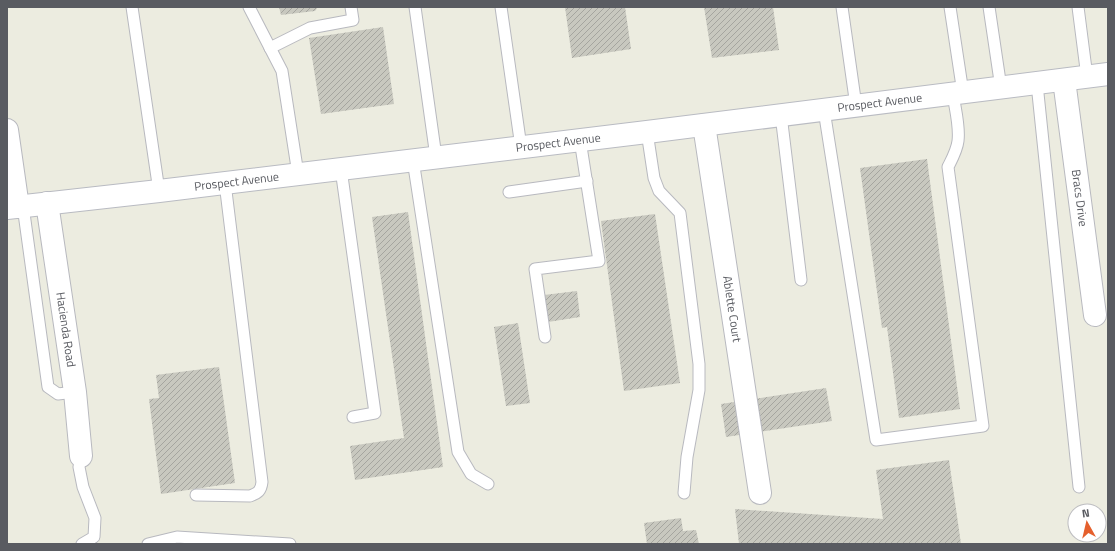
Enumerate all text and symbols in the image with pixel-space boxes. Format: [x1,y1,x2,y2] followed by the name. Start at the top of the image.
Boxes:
[836,87,923,117] street label: Prospect Avenue
[515,128,601,157] street label: Prospect Avenue
[193,167,280,196] street label: Prospect Avenue
[1067,168,1093,228] street label: Bracs Drive
[718,274,747,344] street label: Ablette Court
[51,291,81,368] street label: Hacienda Road
[1067,503,1107,543] north arrow
[1081,505,1090,522] text: N

